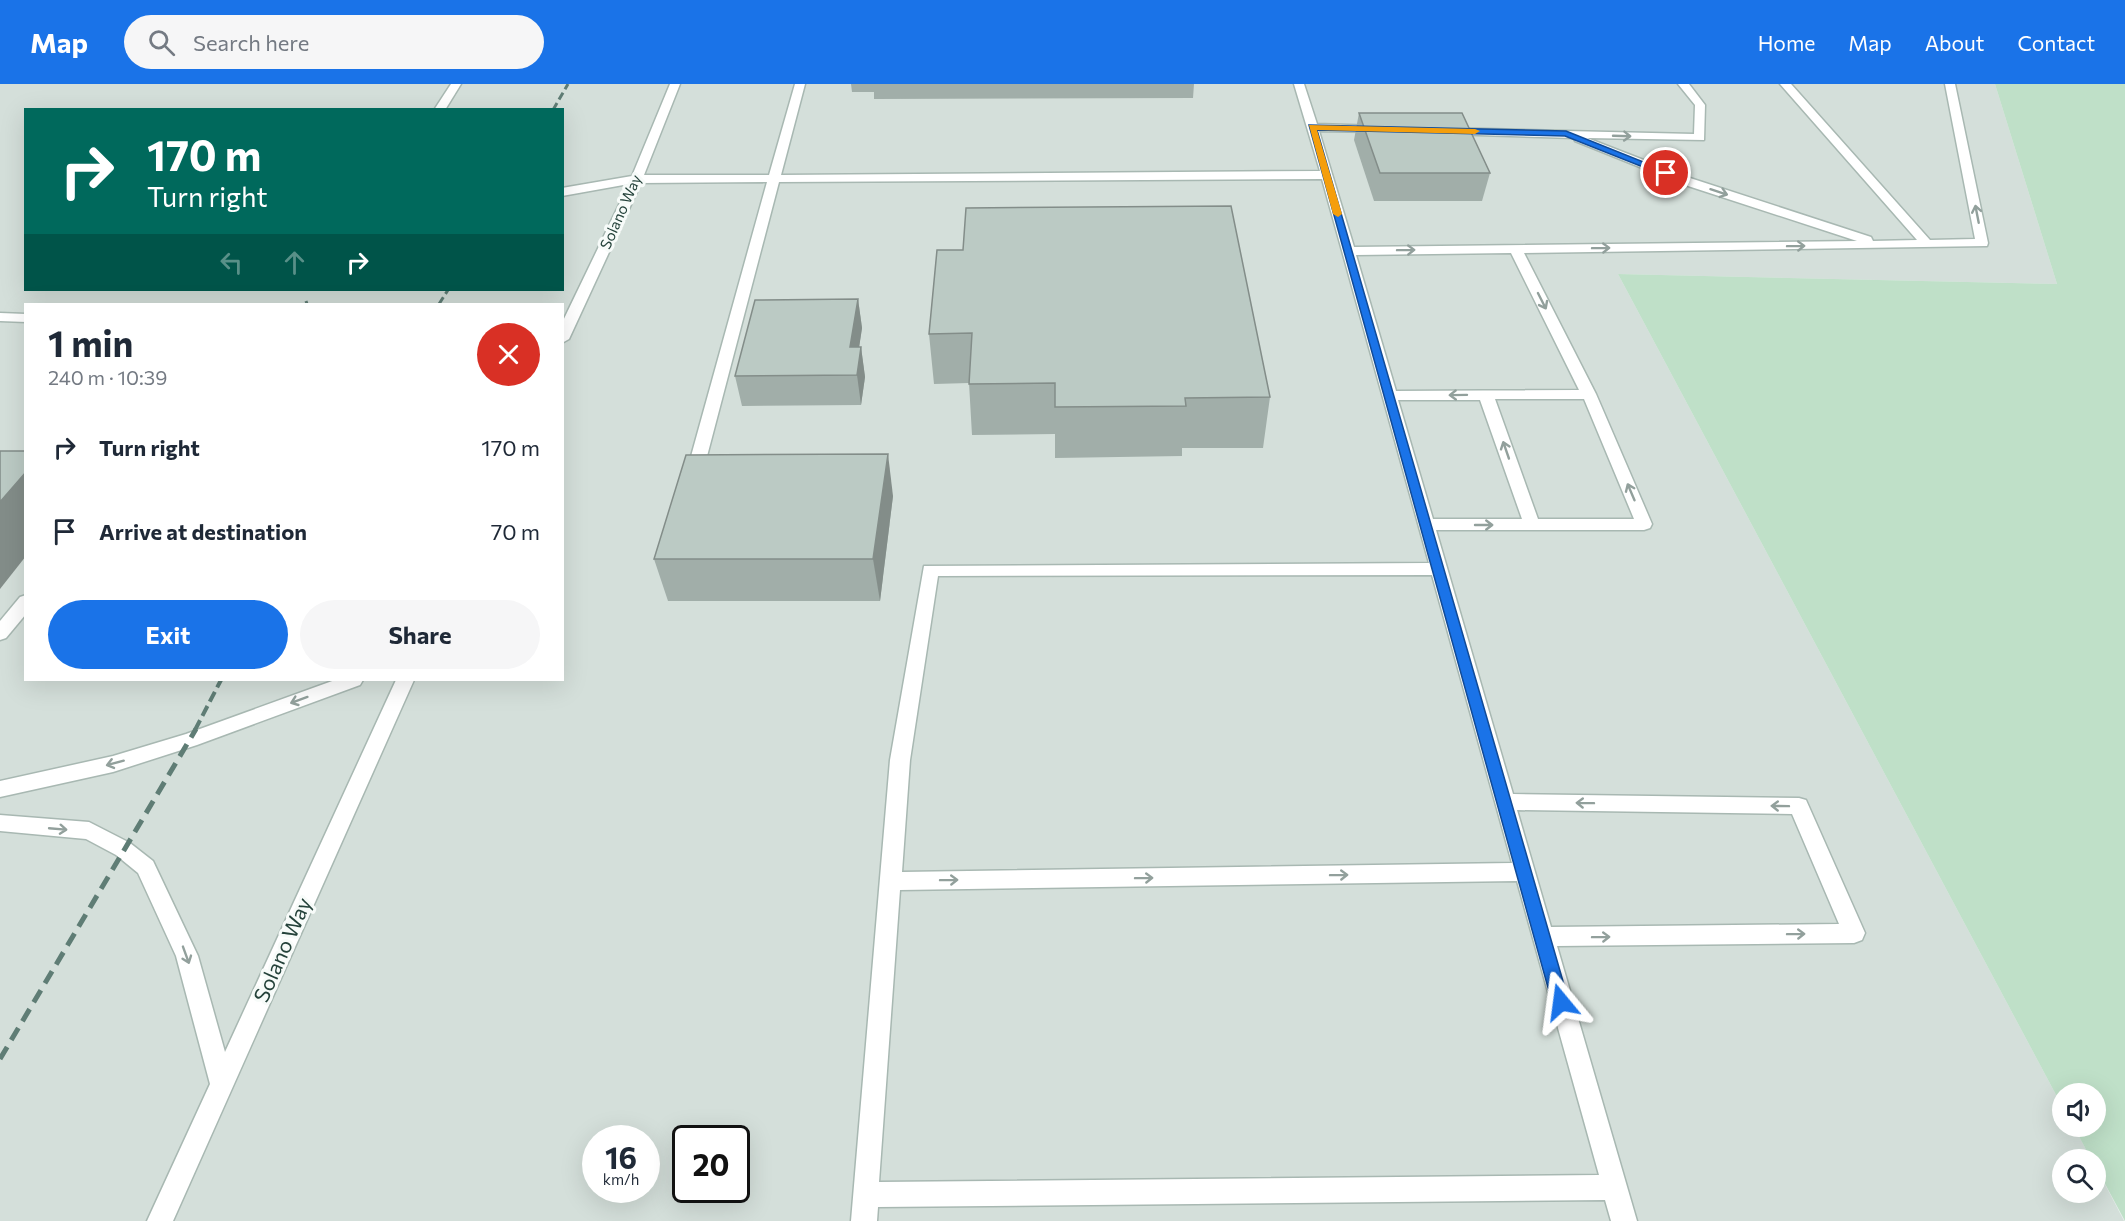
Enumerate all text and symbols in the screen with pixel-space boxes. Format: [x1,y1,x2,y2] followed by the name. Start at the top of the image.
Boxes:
[124,15,544,69] search box
[30,25,88,59] text: Map
[145,26,178,59] icon: search
[193,29,309,56] text: Search here
[1758,30,1815,55] text: Home
[1848,30,1892,55] text: Map
[1925,30,1984,55] text: About
[2017,30,2095,55] text: Contact
[147,128,261,180] text: 170 m
[1612,130,1632,141] one-way arrow
[48,132,126,210] icon: right
[1640,147,1691,198] pin
[1649,156,1682,189] icon: arrive
[596,171,645,252] street label: Solano Way
[147,180,267,213] text: Turn right
[1709,187,1728,198] one-way arrow
[1971,205,1982,224] one-way arrow
[1786,240,1806,251] one-way arrow
[1591,242,1611,254] one-way arrow
[1396,244,1416,256] one-way arrow
[215,246,248,279] icon: left
[278,246,311,279] icon: ahead
[341,246,374,279] icon: right
[1536,291,1548,309] one-way arrow
[48,320,133,364] text: 1 min
[477,323,540,386] button: close
[48,365,167,389] text: 240 m · 10:39
[1449,390,1469,401] one-way arrow
[48,431,81,464] icon: right
[99,434,200,461] text: Turn right
[481,434,540,461] text: 170 m
[1499,441,1510,460] one-way arrow
[1625,484,1636,502] one-way arrow
[48,515,81,548] icon: arrive
[99,518,307,545] text: Arrive at destination
[491,518,540,545] text: 70 m
[1474,519,1494,531] one-way arrow
[48,600,288,669] button: Exit
[300,600,540,669] button: Share
[290,695,309,706] one-way arrow
[106,758,125,770] one-way arrow
[1576,798,1596,809] one-way arrow
[1771,800,1791,812] one-way arrow
[48,823,68,834] one-way arrow
[1329,869,1349,881] one-way arrow
[1134,872,1154,883] one-way arrow
[939,874,959,886] one-way arrow
[247,893,316,1006] street label: Solano Way
[1785,928,1805,940] one-way arrow
[1590,931,1610,942] one-way arrow
[181,945,192,964] one-way arrow
[1529,970,1593,1034] position arrow
[2052,1083,2106,1203] map controls
[2052,1083,2106,1137] button: sound
[672,1125,750,1203] speed limit sign: 20
[605,1138,637,1175] text: 16
[2052,1149,2106,1203] button: search
[603,1170,639,1188] text: km/h

